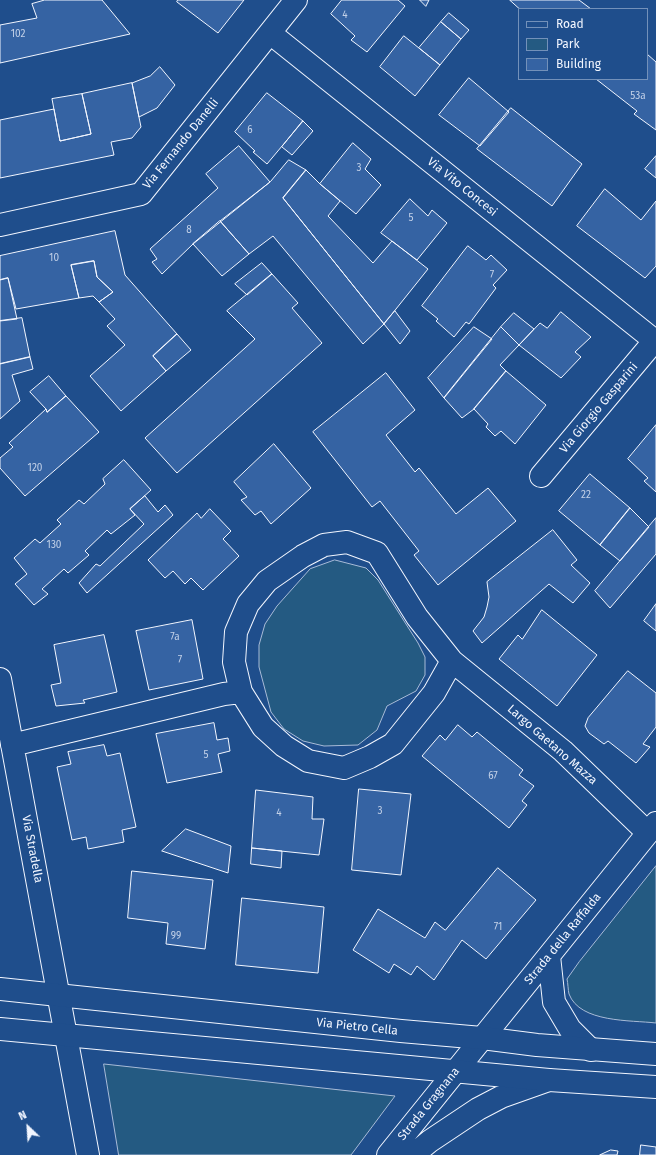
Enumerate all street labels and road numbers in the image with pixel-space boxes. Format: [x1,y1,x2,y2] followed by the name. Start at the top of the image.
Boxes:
[140,96,222,192] street label: Via Fernando Danelli
[424,154,500,220] street label: Via Vito Concesi
[557,360,641,456] street label: Via Giorgio Gasparini
[504,702,600,788] street label: Largo Gaetano Mazza
[18,814,46,884] street label: Via Stradella
[522,890,604,988] street label: Strada della Raffalda
[315,1016,399,1038] street label: Via Pietro Cella
[395,1064,463,1144] street label: Strada Gragnana

